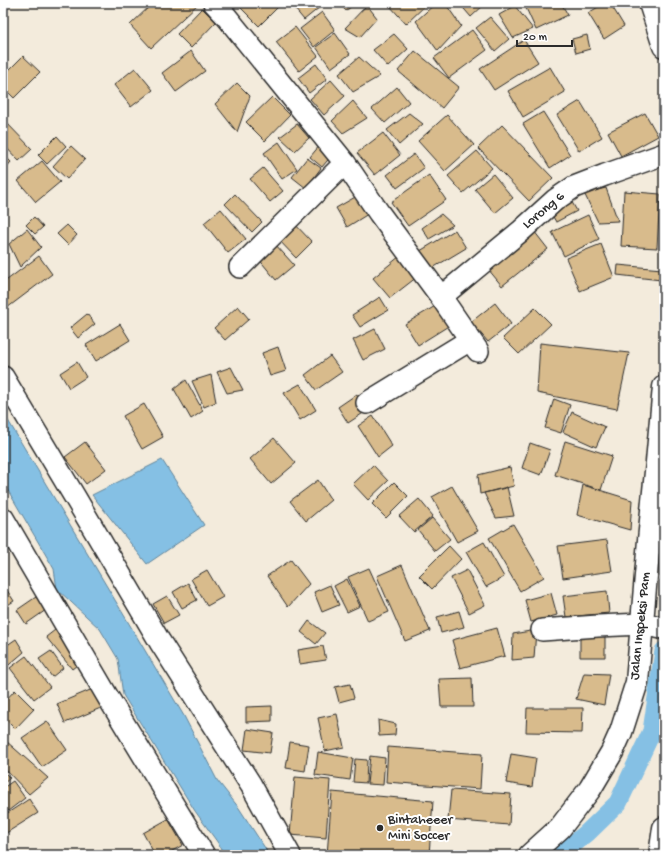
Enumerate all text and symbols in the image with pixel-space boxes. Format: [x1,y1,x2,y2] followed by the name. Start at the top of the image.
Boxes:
[517,22,572,48] scale bar
[523,31,548,45] text: 20 m
[520,188,569,233] street label: Lorong 6
[627,571,655,681] street label: Jalan Inspeksi Pam
[387,812,454,845] place label: Bintaheeer Mini Soccer
[375,823,385,833] marker: Bintaheeer Mini Soccer

